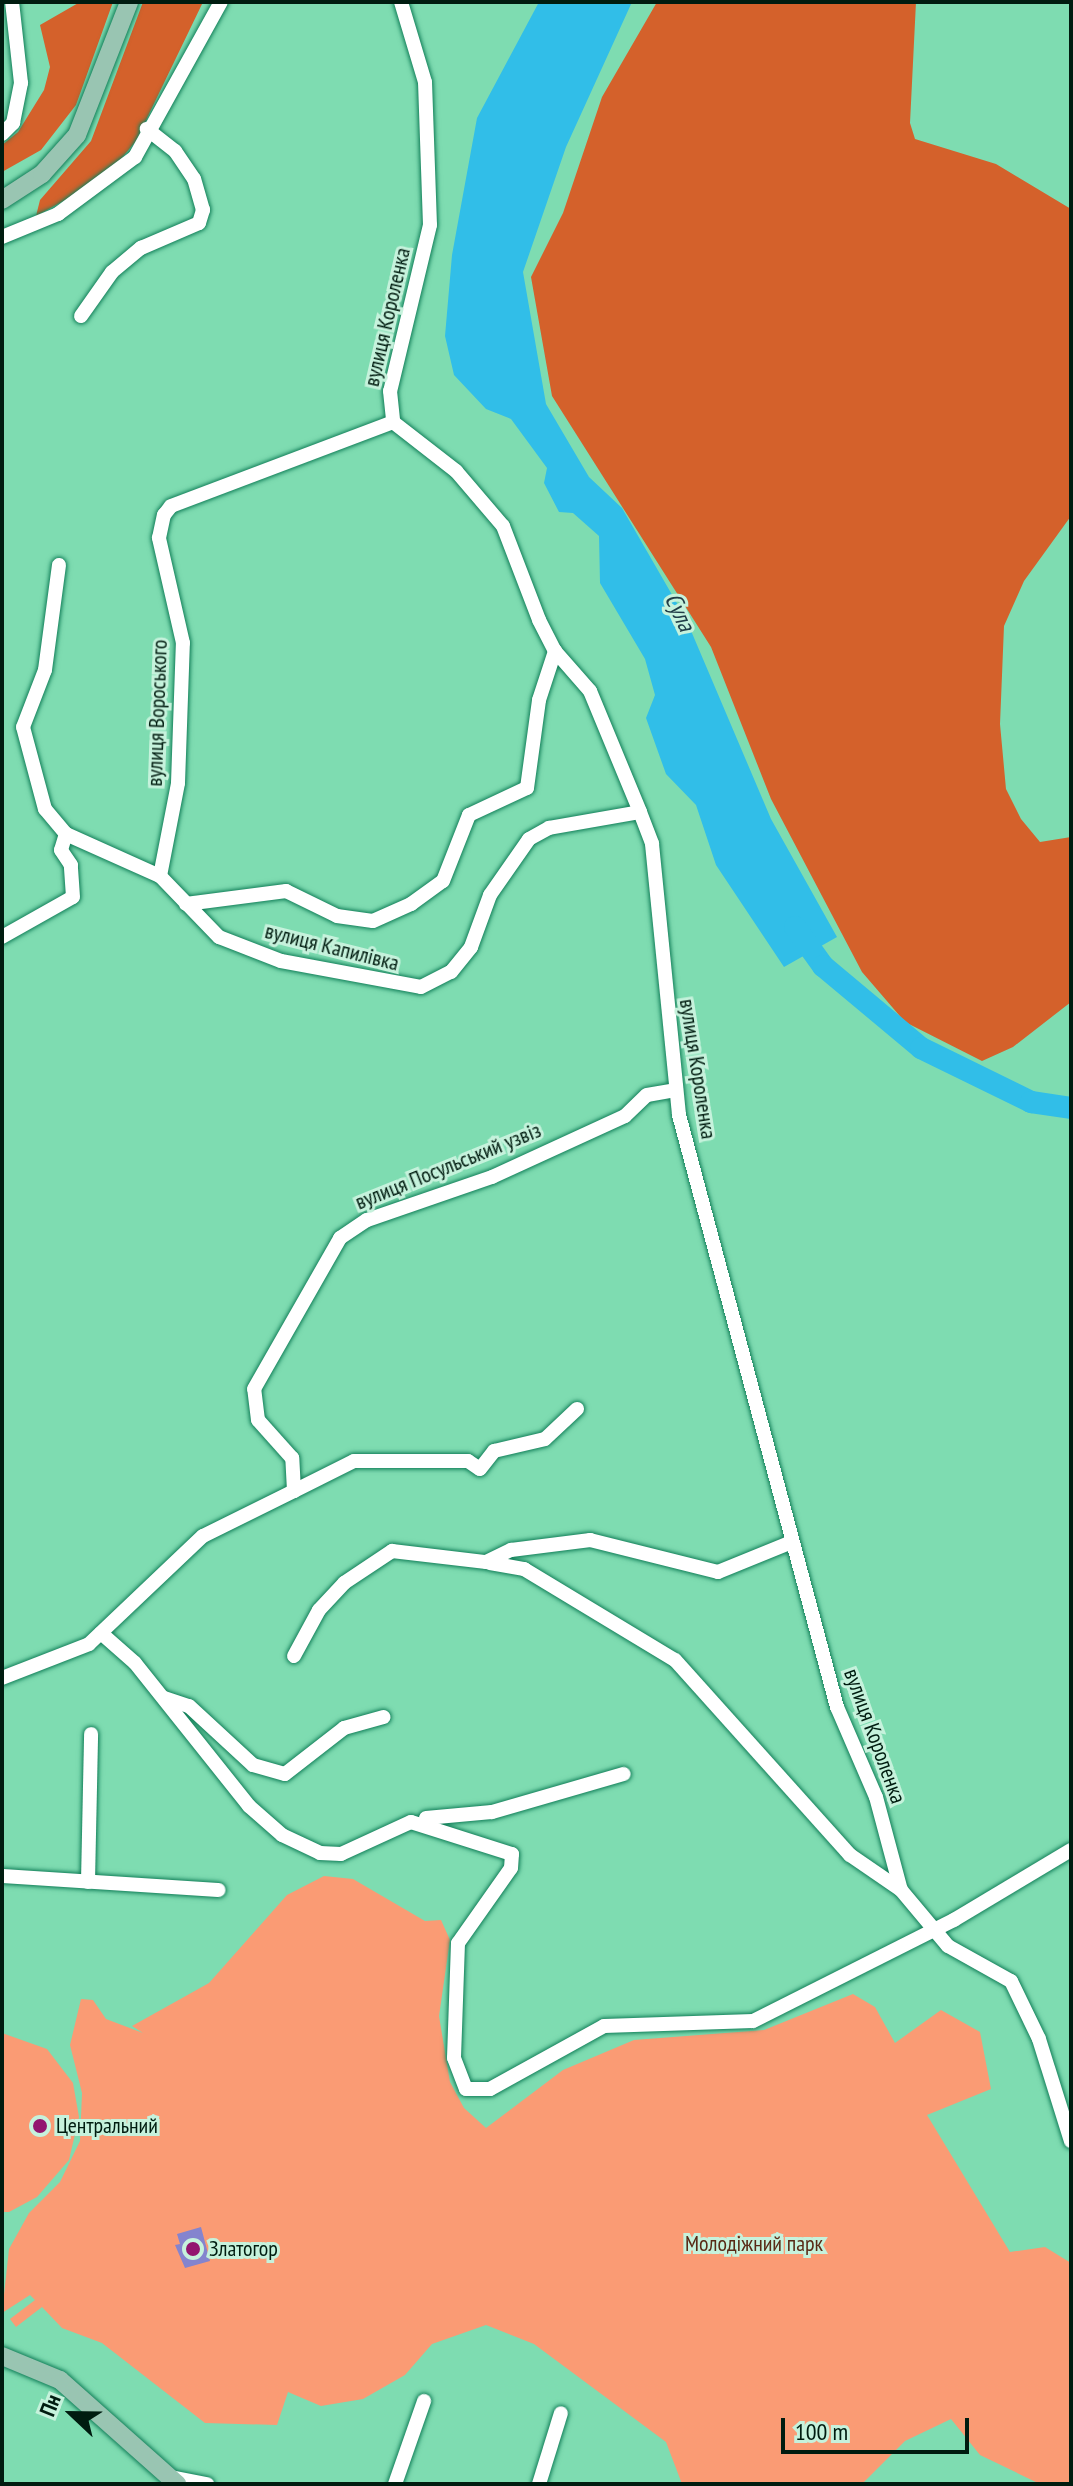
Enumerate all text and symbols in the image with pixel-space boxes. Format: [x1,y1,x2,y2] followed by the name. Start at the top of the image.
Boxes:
[358,245,416,389] street label: вулиця Короленка
[659,588,701,636] water label: Сула
[141,639,173,787] street label: вулиця Вороського
[262,918,402,976] street label: вулиця Капилівка
[674,997,722,1141] street label: вулиця Короленка
[351,1117,545,1215] street label: вулиця Посульський узвіз
[838,1665,912,1807] street label: вулиця Короленка
[56,2113,158,2139] place label: Центральний
[31,2117,49,2135] marker: Центральний
[685,2231,823,2257] park label: Молодіжний парк
[209,2236,278,2262] place label: Златогор
[184,2240,202,2258] marker: Златогор
[32,2374,112,2454] north arrow
[33,2390,67,2420] text: Пн
[785,2402,973,2452] scale bar
[795,2416,848,2447] text: 100 m

